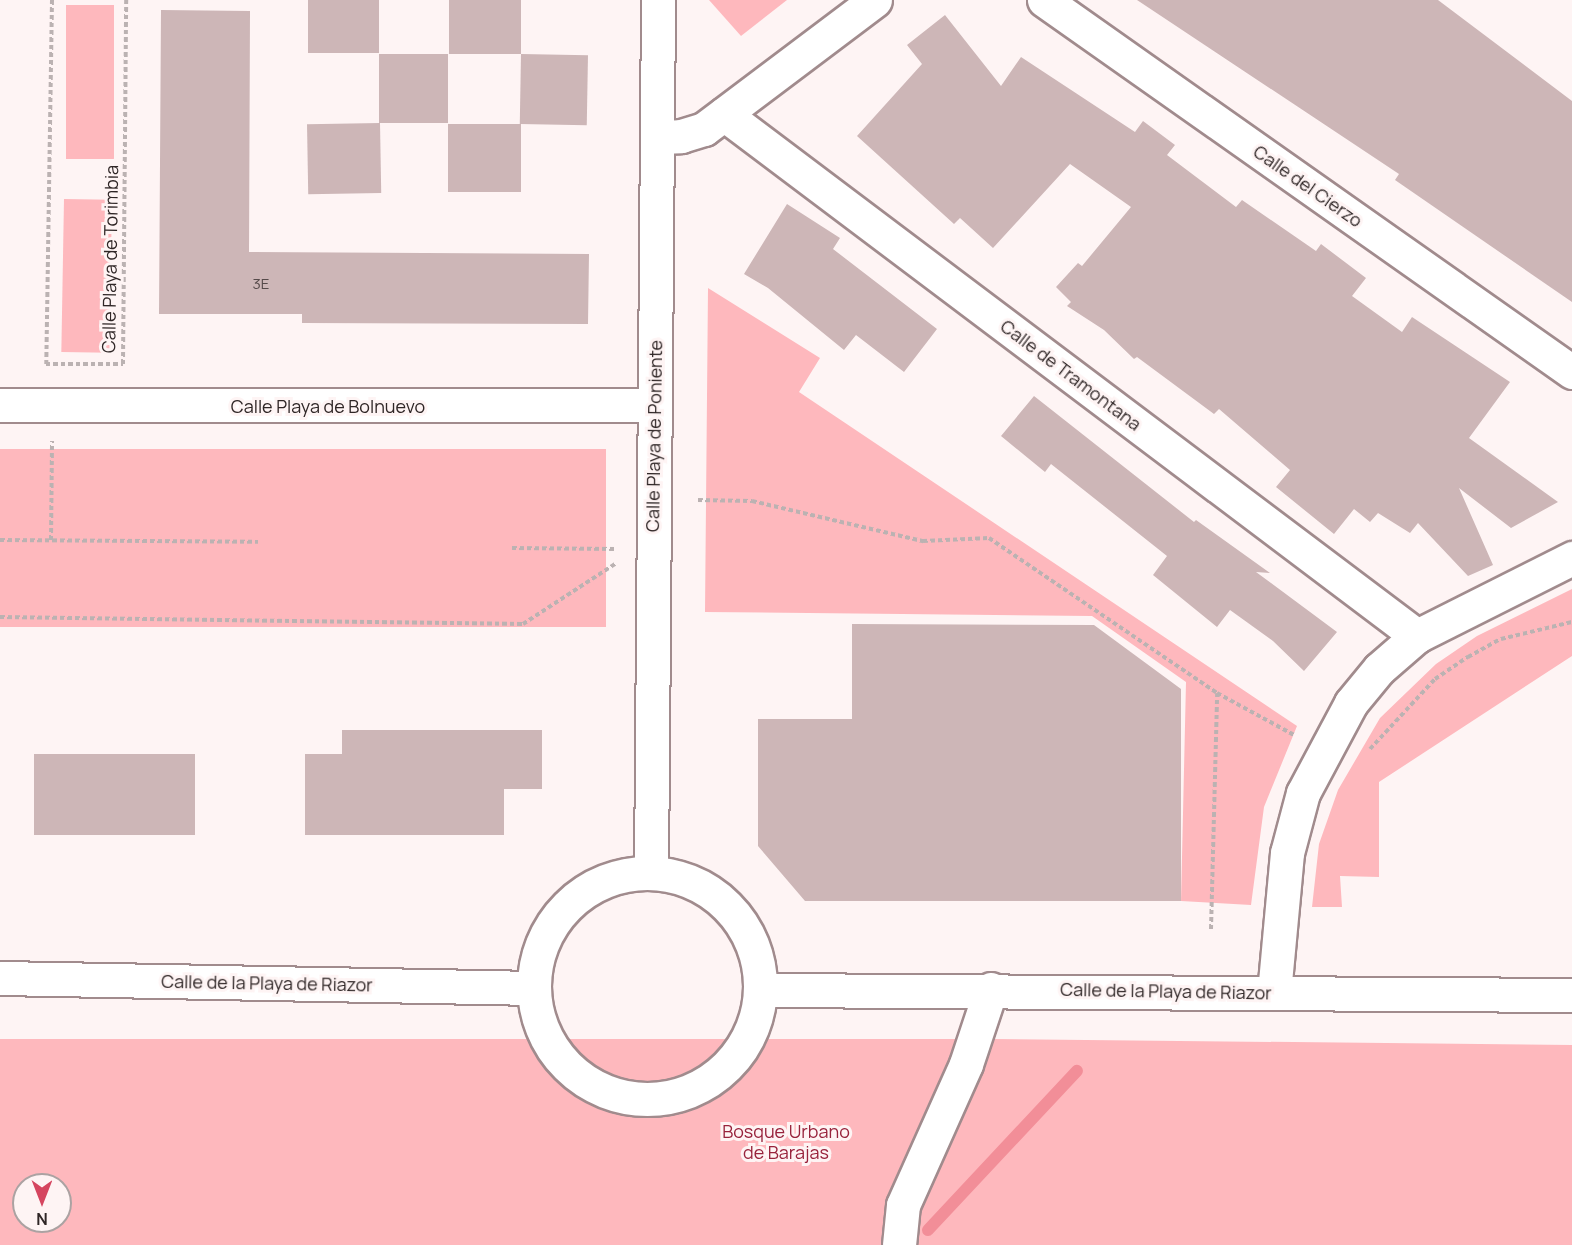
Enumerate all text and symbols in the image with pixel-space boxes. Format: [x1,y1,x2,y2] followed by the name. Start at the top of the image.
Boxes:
[1249,140,1367,232] street label: Calle del Cierzo
[98,165,122,353] street label: Calle Playa de Torimbia
[253,275,269,293] house number: 3E
[996,315,1146,435] street label: Calle de Tramontana
[642,340,666,532] street label: Calle Playa de Poniente
[231,395,425,417] street label: Calle Playa de Bolnuevo
[161,970,373,996] street label: Calle de la Playa de Riazor
[1060,978,1272,1004] street label: Calle de la Playa de Riazor
[722,1121,850,1164] park label: Bosque Urbano de Barajas
[12,1173,72,1233] north arrow
[36,1208,48,1230] text: N

